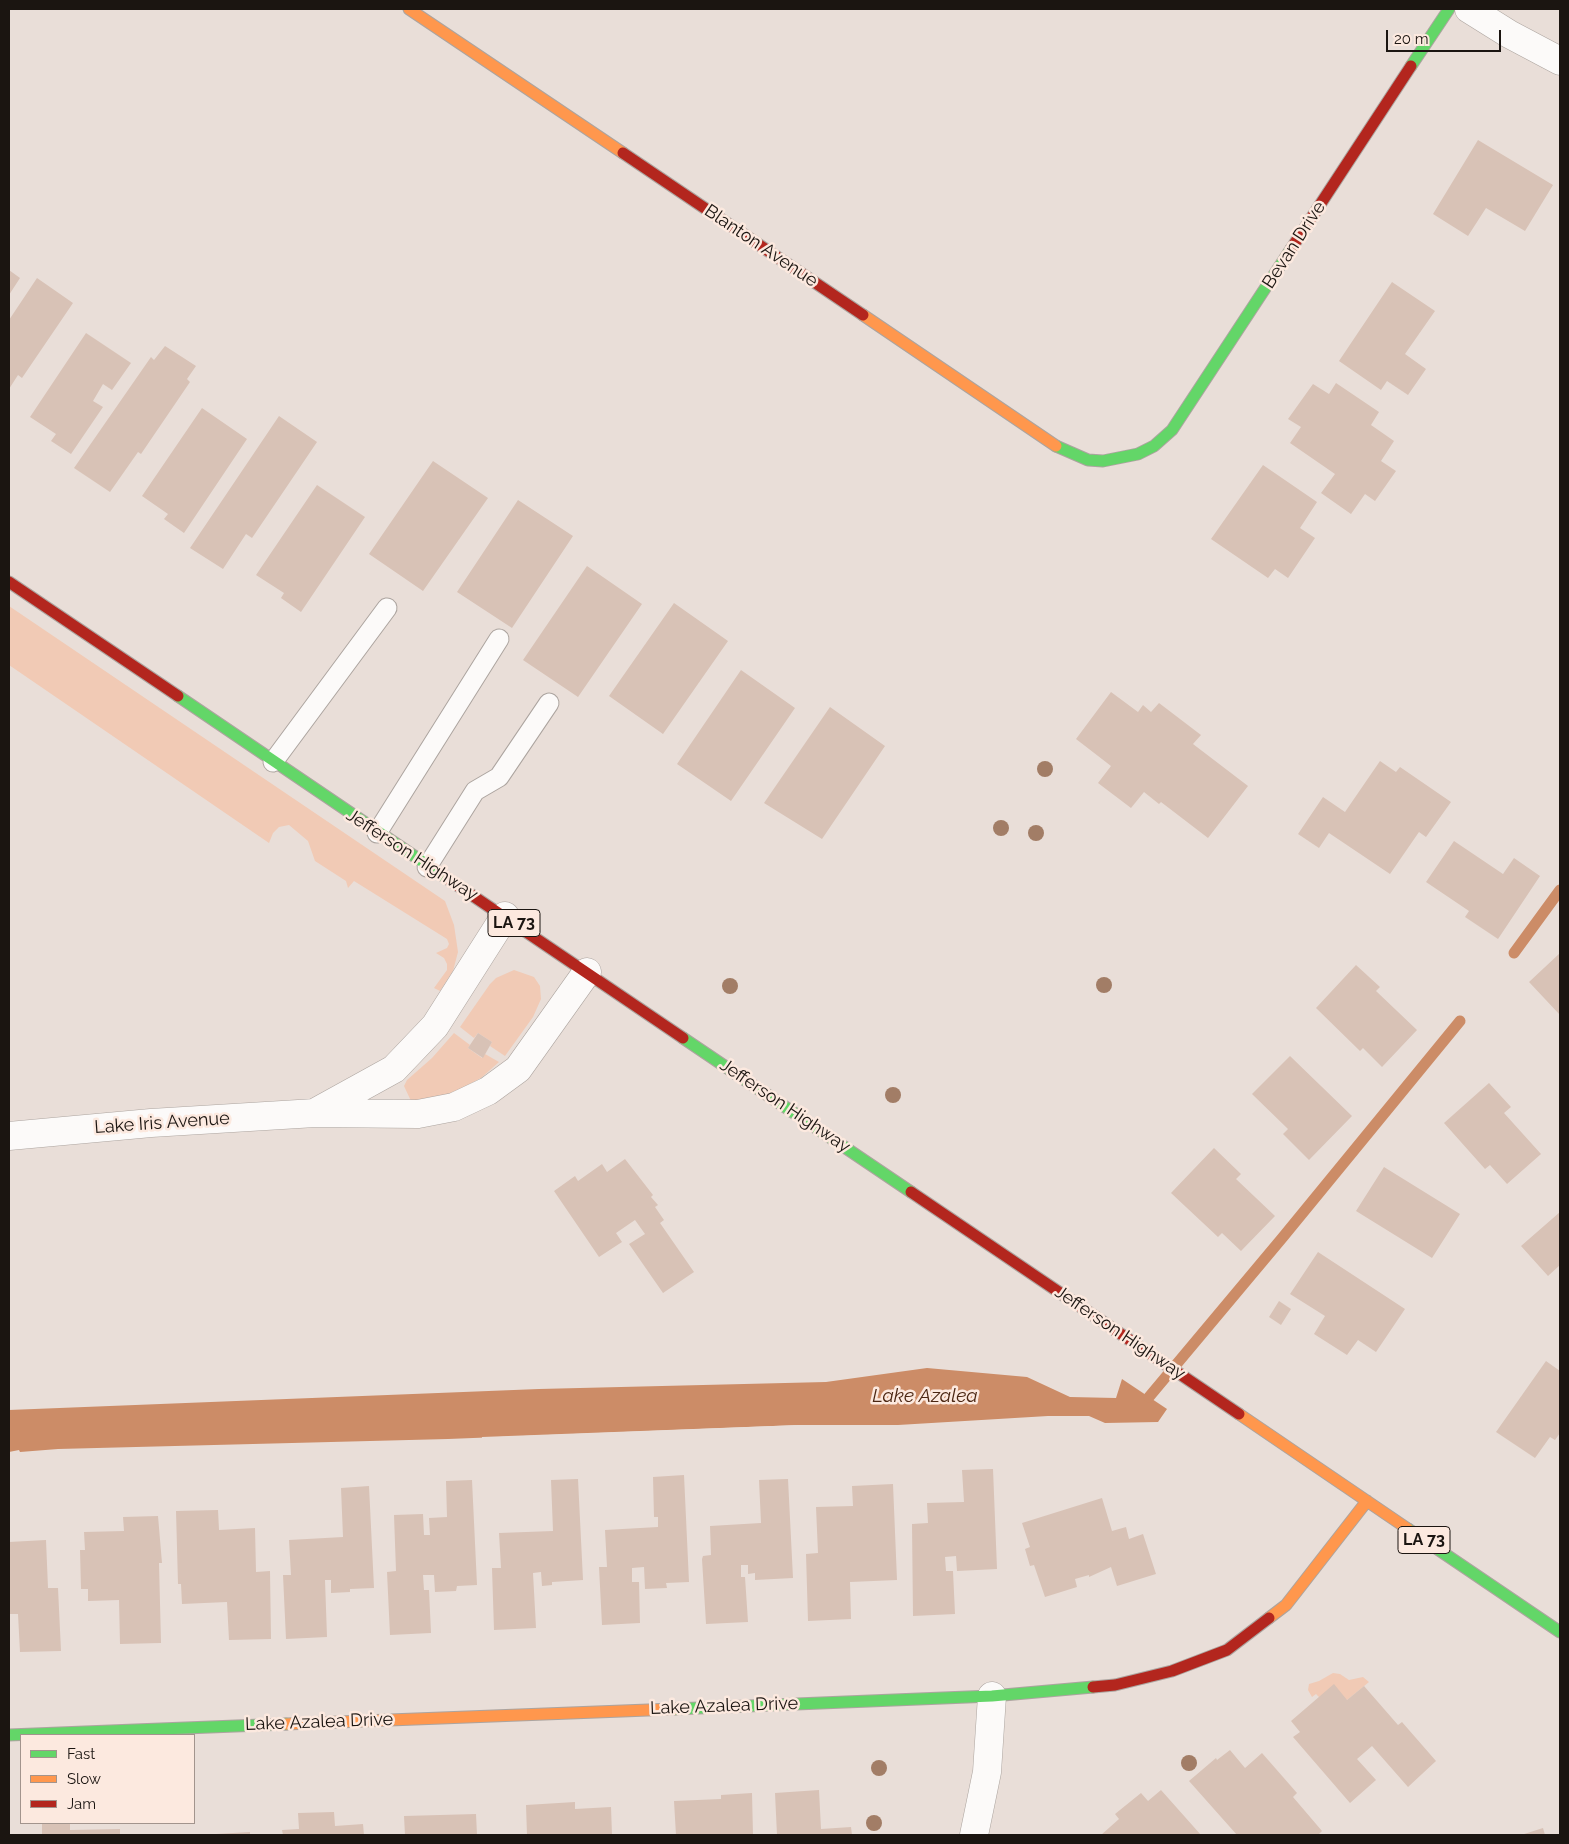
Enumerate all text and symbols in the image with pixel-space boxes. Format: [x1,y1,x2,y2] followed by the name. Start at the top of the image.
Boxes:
[1389,20,1504,52] scale bar
[1394,30,1429,48] text: 20 m
[1258,197,1330,293] street label: Bevan Drive
[700,200,822,292] street label: Blanton Avenue
[342,804,482,906] street label: Jefferson Highway
[488,910,540,936] road number: LA 73
[716,1054,854,1158] street label: Jefferson Highway
[94,1107,230,1139] street label: Lake Iris Avenue
[1051,1281,1189,1385] street label: Jefferson Highway
[872,1385,978,1407] water label: Lake Azalea
[1398,1526,1450,1554] road number: LA 73
[650,1693,798,1719] street label: Lake Azalea Drive
[245,1709,393,1735] street label: Lake Azalea Drive
[20,1734,195,1824] legend
[67,1745,95,1763] text: Fast
[67,1770,101,1788] text: Slow
[67,1795,96,1813] text: Jam

